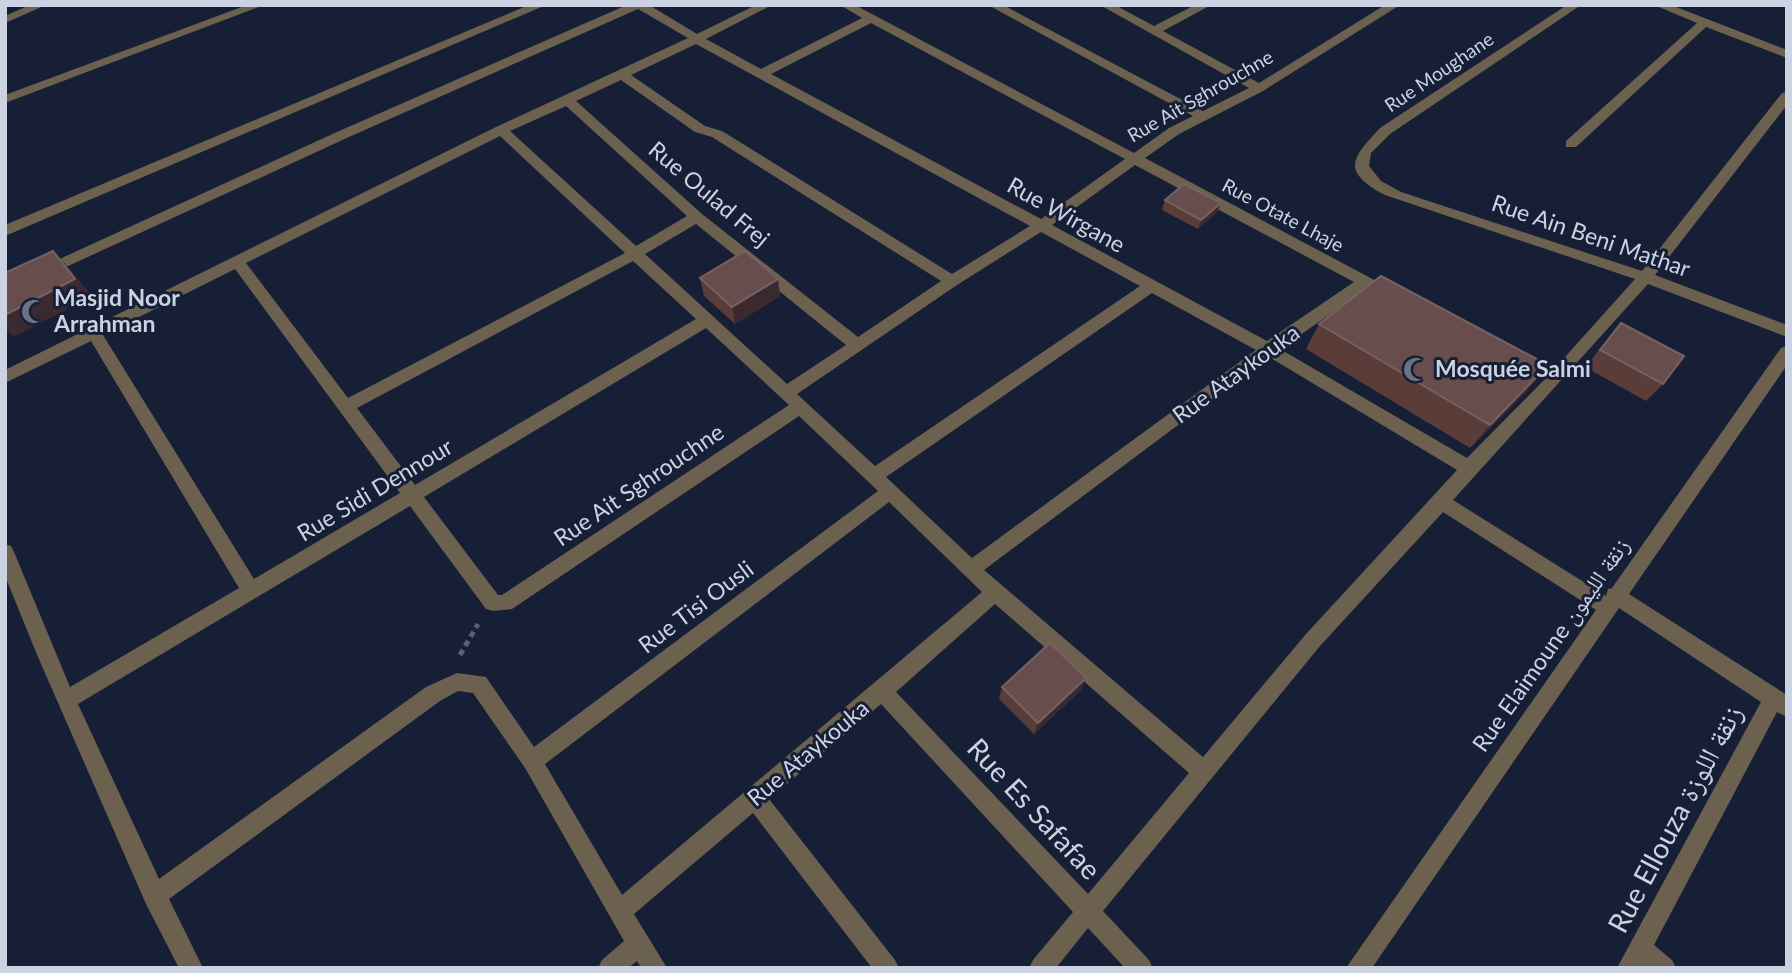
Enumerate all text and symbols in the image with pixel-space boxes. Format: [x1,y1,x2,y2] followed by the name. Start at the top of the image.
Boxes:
[1380,27,1497,116] street label: Rue Moughane
[1123,45,1277,147] street label: Rue Ait Sghrouchne
[644,135,776,252] street label: Rue Oulad Frej
[1003,170,1130,258] street label: Rue Wirgane
[1219,173,1348,256] street label: Rue Otate Lhaje
[1488,188,1695,282] street label: Rue Ain Beni Mathar
[53,283,180,337] place label: Masjid Noor Arrahman
[20,297,48,325] mosque icon: Masjid Noor Arrahman
[1166,318,1304,429] street label: Rue Ataykouka
[1435,354,1591,382] place label: Mosquée Salmi
[1401,355,1429,383] mosque icon: Mosquée Salmi
[548,417,729,551] street label: Rue Ait Sghrouchne
[292,431,458,547] street label: Rue Sidi Dennour
[1466,532,1635,757] street label: Rue Elaimoune زنقة الليمون
[632,554,758,658] street label: Rue Tisi Ousli
[741,693,874,811] street label: Rue Ataykouka
[1600,699,1749,938] street label: Rue Ellouza زنقة اللوزة
[961,731,1109,886] street label: Rue Es Safafae

